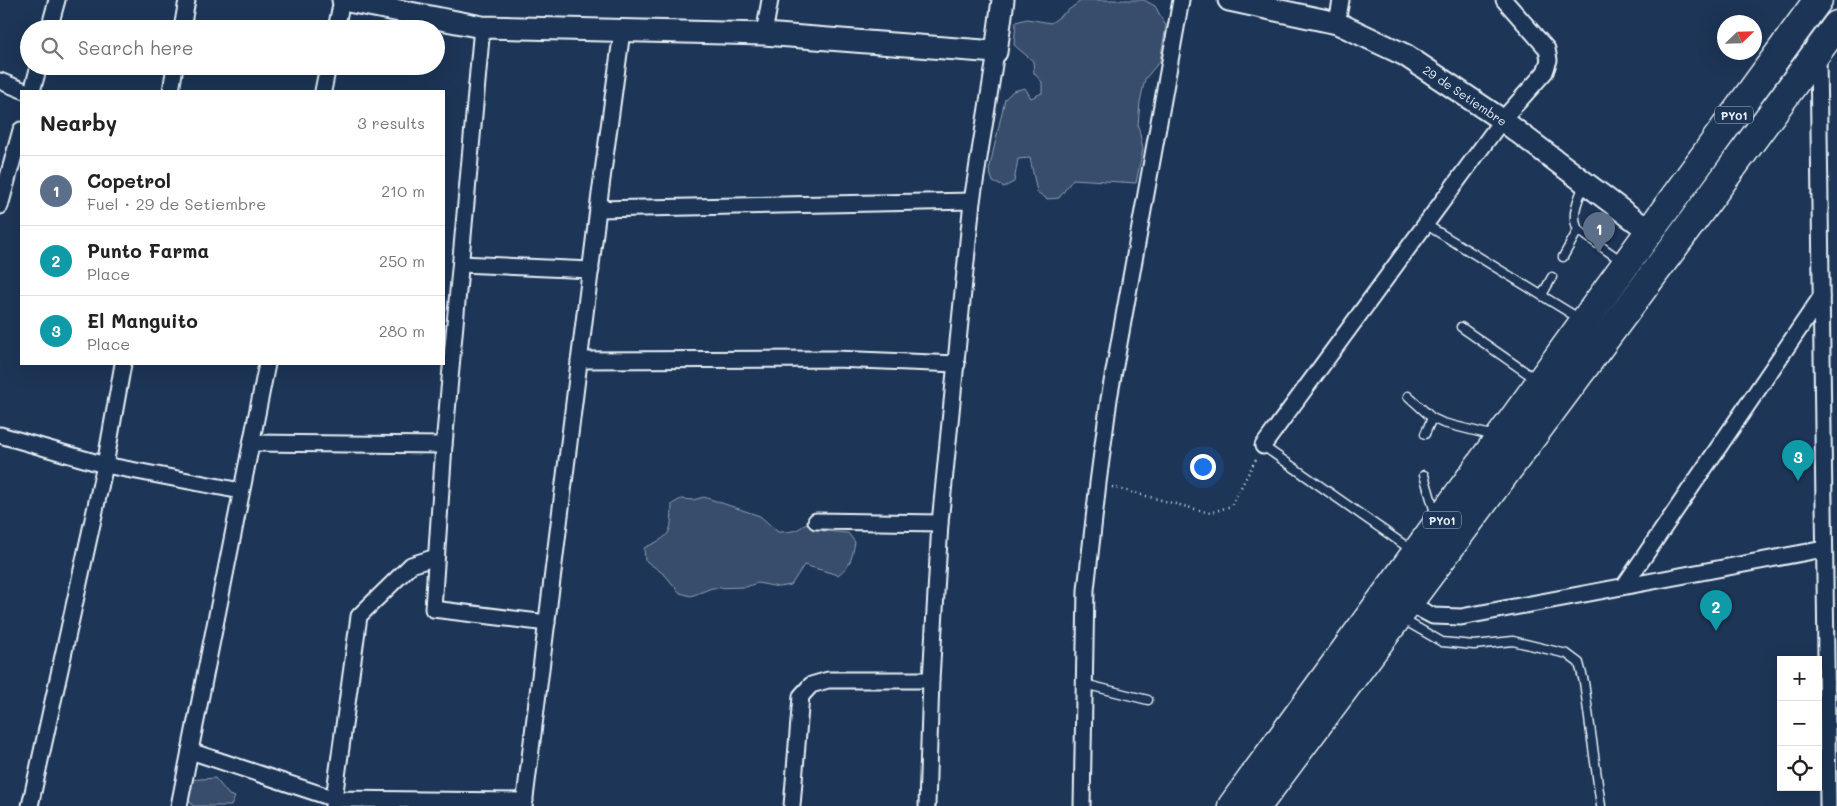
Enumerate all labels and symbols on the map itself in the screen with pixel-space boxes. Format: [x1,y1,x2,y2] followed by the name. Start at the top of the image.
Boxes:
[1717,15,1762,60] north arrow
[1420,61,1510,129] street label: 29 de Setiembre
[1715,106,1753,124] road number: PY01
[1583,212,1615,253] pin: 1
[1782,440,1814,481] pin: 3
[1190,454,1216,480] your location
[1423,512,1461,528] road number: PY01
[1700,590,1732,631] pin: 2

